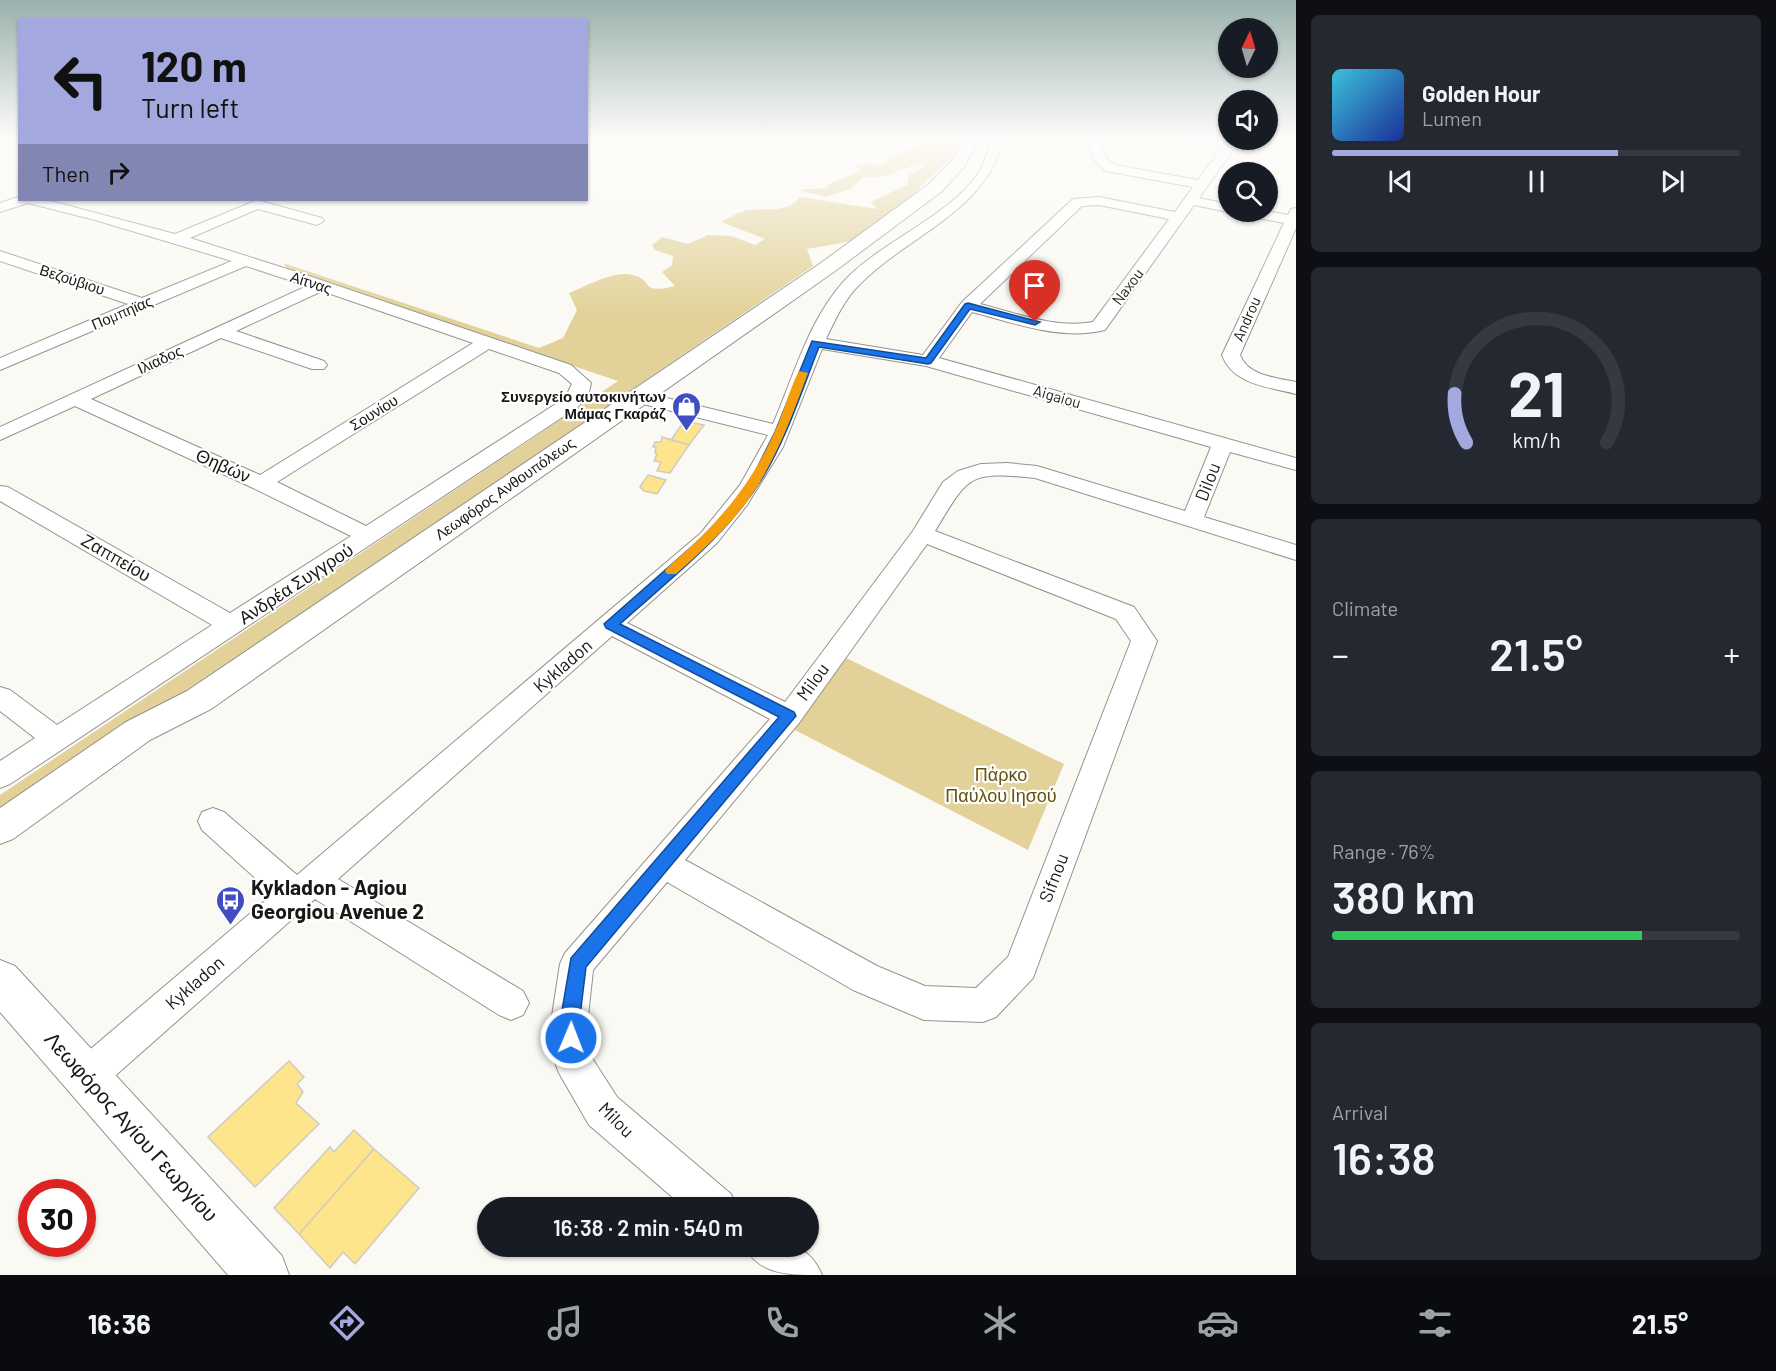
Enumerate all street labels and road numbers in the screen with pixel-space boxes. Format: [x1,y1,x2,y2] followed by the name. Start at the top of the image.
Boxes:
[37,260,107,298] street label: Βεζούβιου
[1108,265,1147,308] street label: Naxou
[288,267,334,297] street label: Αίτνας
[88,291,155,333] street label: Πομπηϊας
[1228,294,1264,344] street label: Androu
[134,341,185,377] street label: Ιλιαδος
[1031,381,1083,411] street label: Aigaiou
[346,390,401,434] street label: Σουνίου
[431,433,578,543] street label: Λεωφόρος Ανθουπόλεως
[193,443,254,487] street label: Θηβών
[1190,459,1224,504] street label: Dilou
[78,528,155,586] street label: Ζαππείου
[234,538,357,628] street label: Ανδρέα Συγγρού
[528,634,596,697] street label: Kykladon
[791,658,833,704] street label: Milou
[1034,850,1072,905] street label: Sifnou
[160,951,228,1014] street label: Kykladon
[40,1026,224,1226] street label: Λεωφόρος Αγίου Γεωργίου
[594,1097,639,1142] street label: Milou

